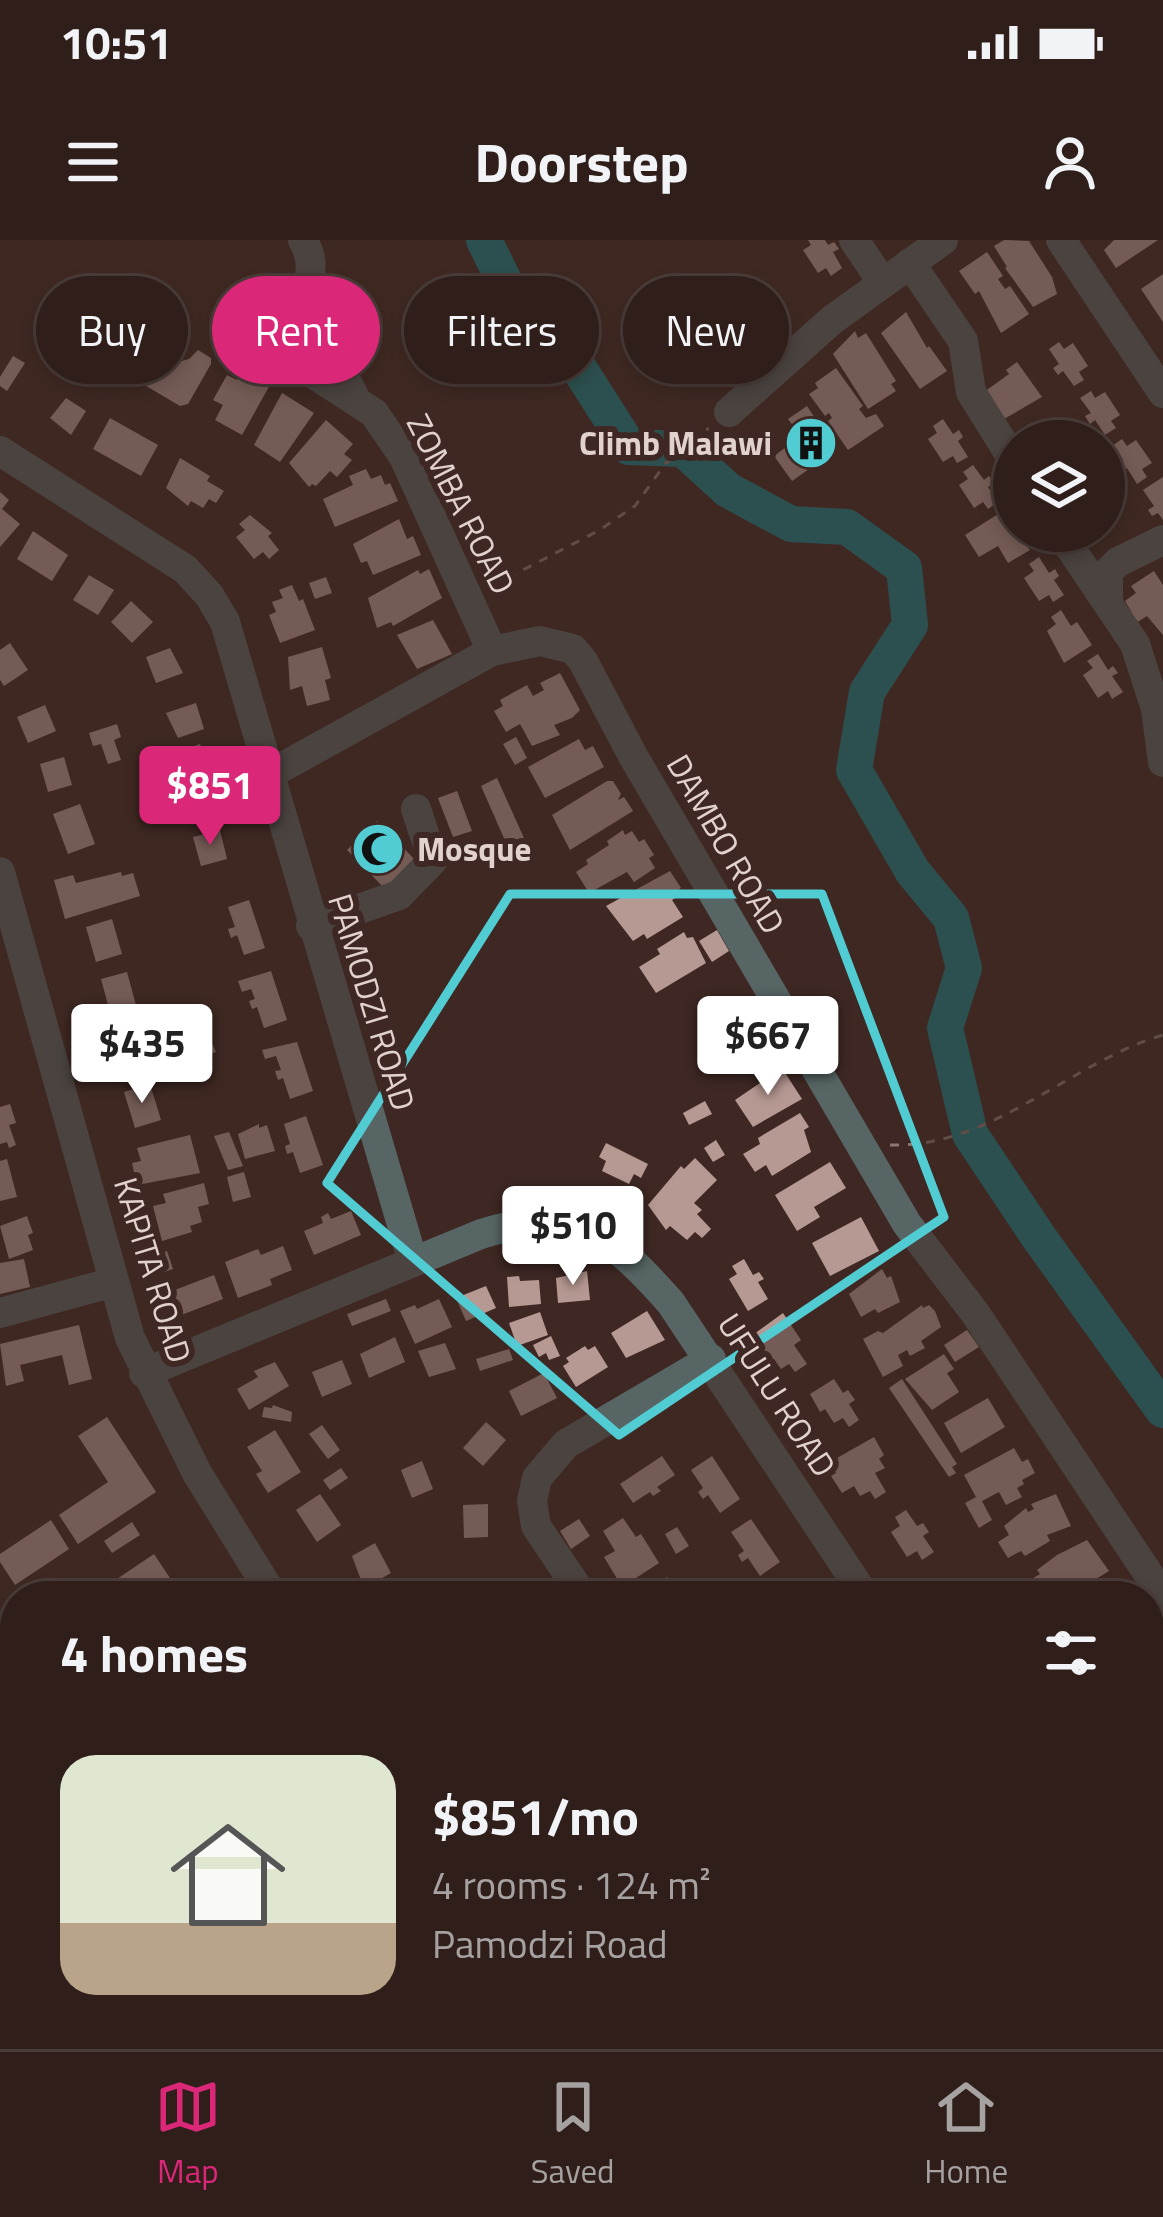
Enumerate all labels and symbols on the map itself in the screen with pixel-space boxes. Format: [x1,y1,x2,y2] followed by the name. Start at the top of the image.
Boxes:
[394,405,528,603] street label: ZOMBA ROAD
[783,415,839,471] building icon: Climb Malawi
[579,418,772,468] place label: Climb Malawi
[654,745,798,943] street label: DAMBO ROAD
[139,746,281,848] pin: $851
[350,821,406,877] mosque icon: Mosque
[417,824,531,874] place label: Mosque
[315,887,429,1117] street label: PAMODZI ROAD
[697,996,839,1098] pin: $667
[71,1004,213,1106] pin: $435
[101,1171,205,1369] street label: KAPITA ROAD
[502,1186,644,1288] pin: $510
[705,1303,849,1487] street label: UFULU ROAD

